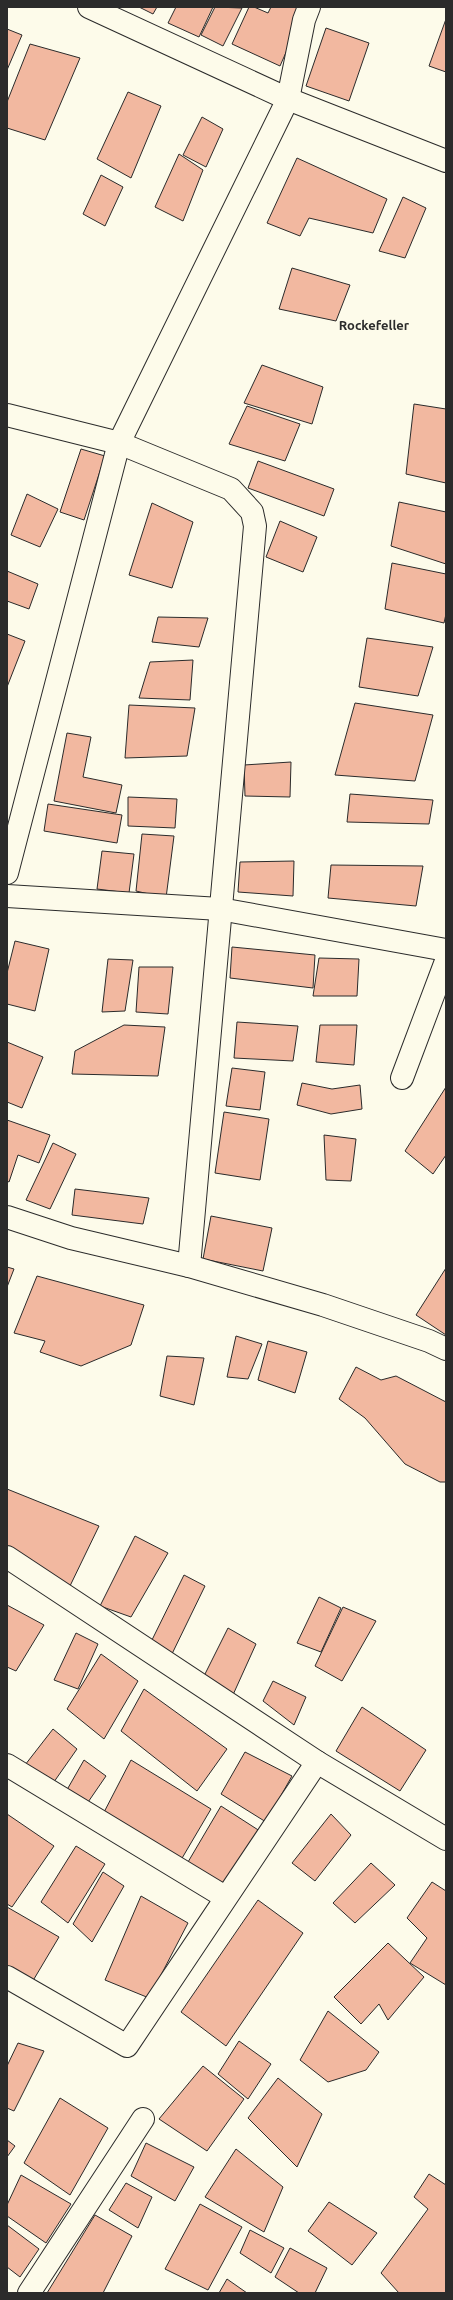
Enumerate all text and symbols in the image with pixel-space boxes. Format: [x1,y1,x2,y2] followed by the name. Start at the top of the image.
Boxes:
[339,318,410,332] district label: Rockefeller

